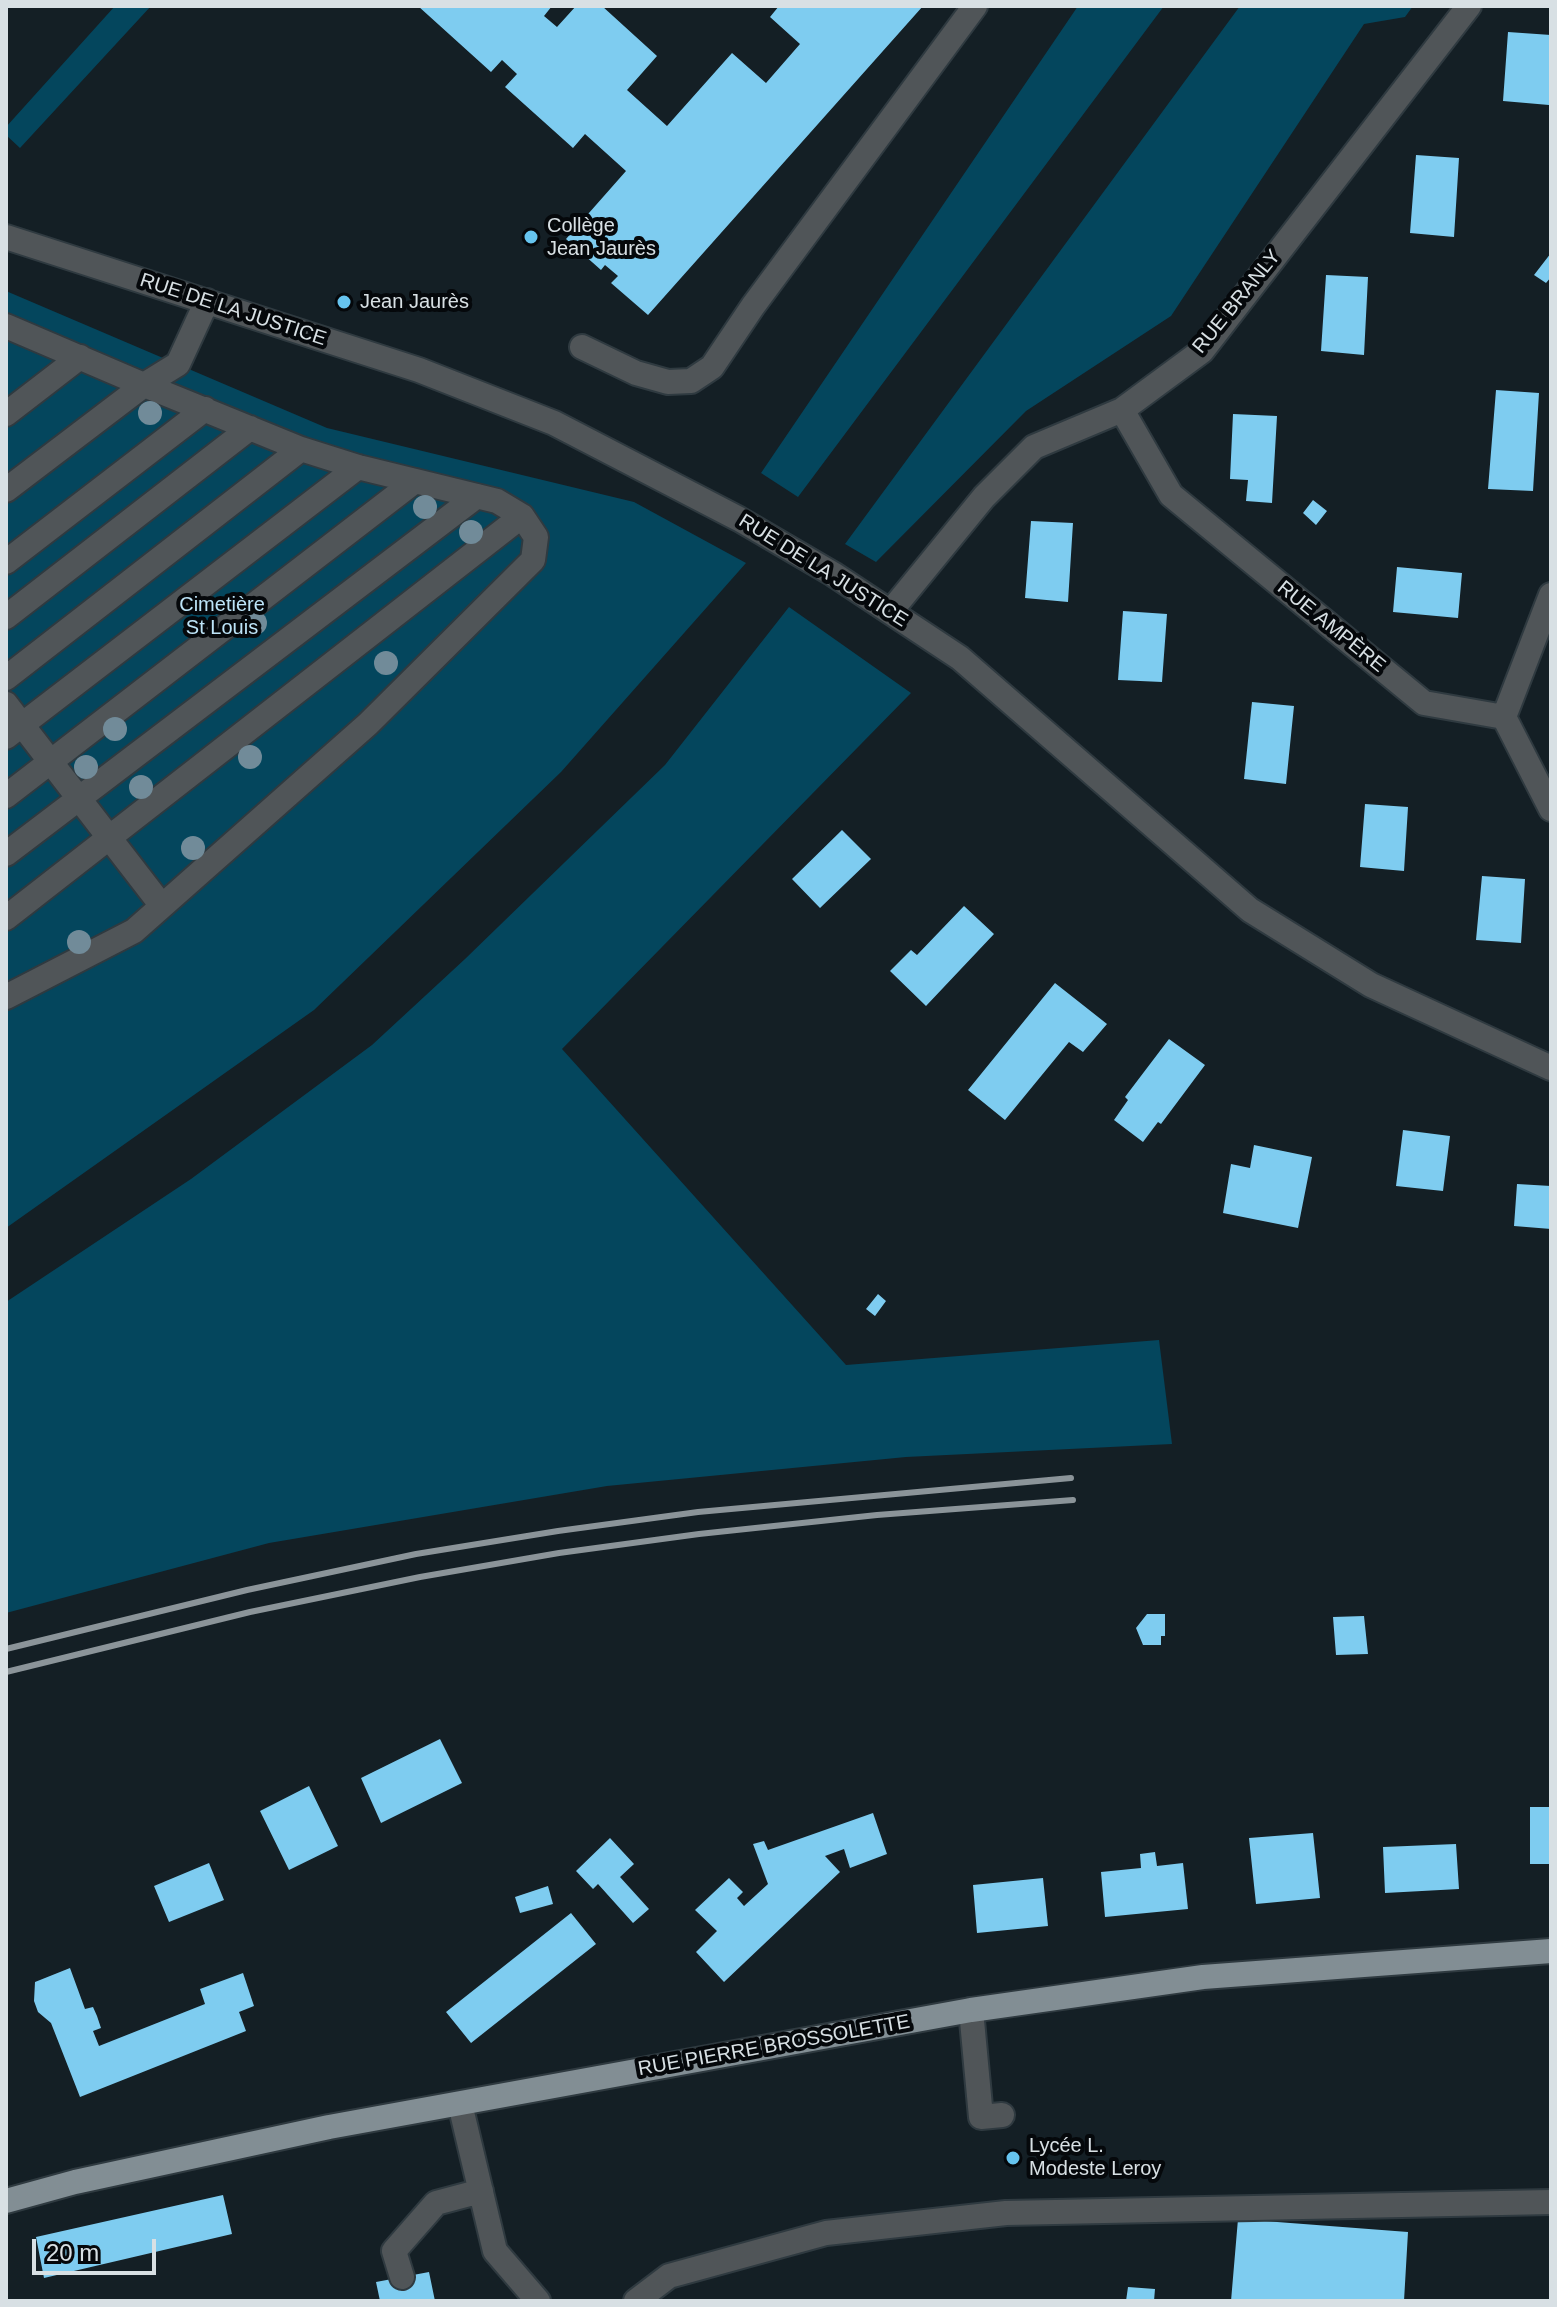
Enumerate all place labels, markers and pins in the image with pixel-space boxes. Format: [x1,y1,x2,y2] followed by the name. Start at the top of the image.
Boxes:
[547,214,656,261] place label: Collège Jean Jaurès
[522,228,540,246] marker: Collège Jean Jaurès
[360,290,469,314] place label: Jean Jaurès
[335,293,353,311] marker: Jean Jaurès
[1029,2134,1161,2181] place label: Lycée L. Modeste Leroy
[1004,2149,1022,2167] marker: Lycée L. Modeste Leroy

